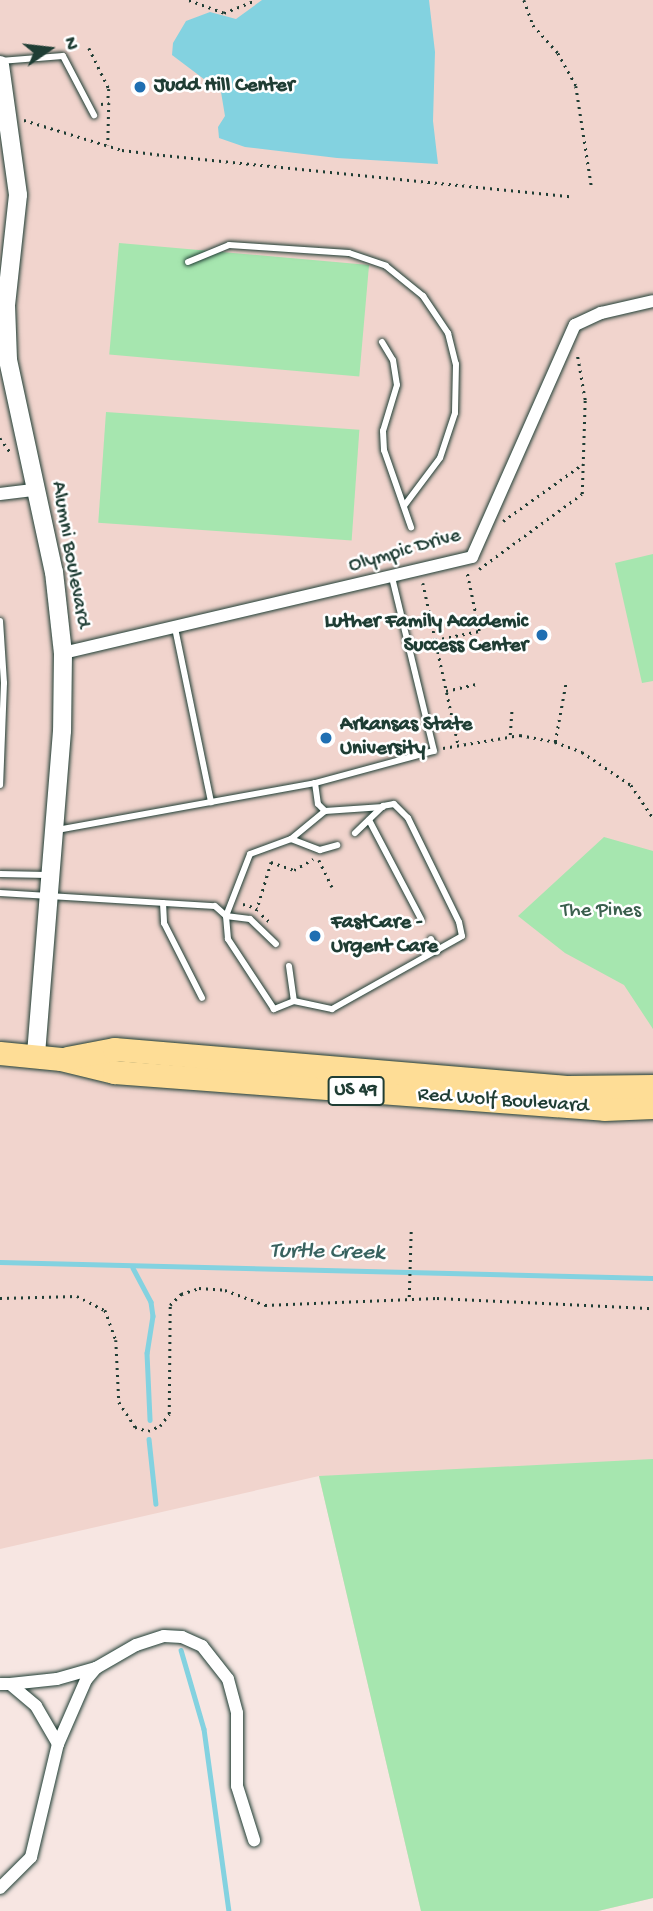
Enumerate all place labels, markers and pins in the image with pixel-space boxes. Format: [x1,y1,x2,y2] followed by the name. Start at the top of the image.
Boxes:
[154,74,294,100] place label: Judd Hill Center
[132,79,148,95] marker: Judd Hill Center
[325,610,528,660] place label: Luther Family Academic Success Center
[534,627,550,643] marker: Luther Family Academic Success Center
[340,713,472,763] place label: Arkansas State University
[318,730,334,746] marker: Arkansas State University
[331,911,438,961] place label: FastCare - Urgent Care
[305,926,325,946] marker: FastCare - Urgent Care

